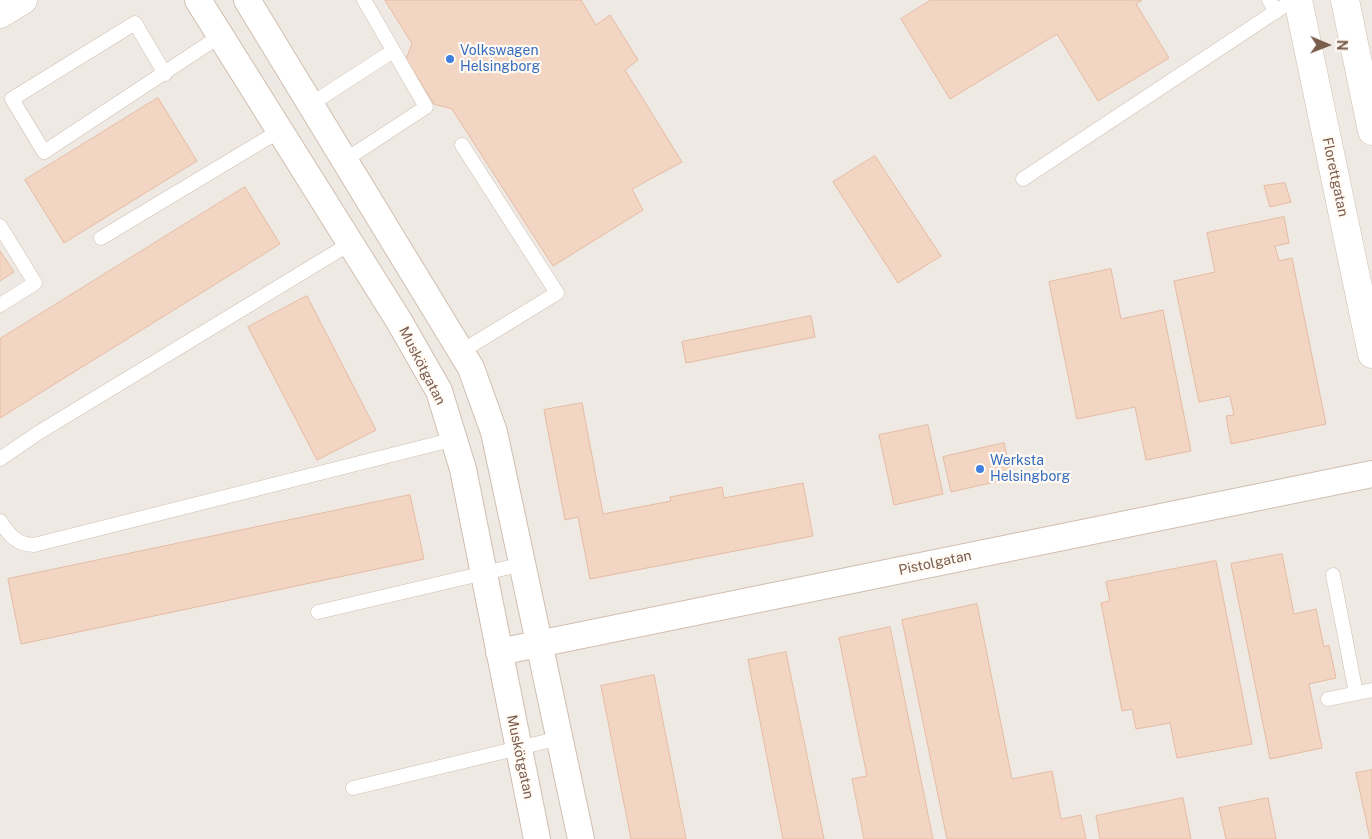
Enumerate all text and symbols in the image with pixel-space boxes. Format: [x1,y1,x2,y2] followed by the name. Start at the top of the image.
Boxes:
[1302,20,1352,70] north arrow
[1334,40,1350,51] text: N
[460,43,540,75] place label: Volkswagen Helsingborg
[444,53,456,65] marker: Volkswagen Helsingborg
[1318,136,1352,218] street label: Florettgatan
[395,324,449,408] street label: Muskötgatan
[990,453,1070,486] place label: Werksta Helsingborg
[974,463,986,475] marker: Werksta Helsingborg
[897,547,973,579] street label: Pistolgatan
[503,713,537,801] street label: Muskötgatan

